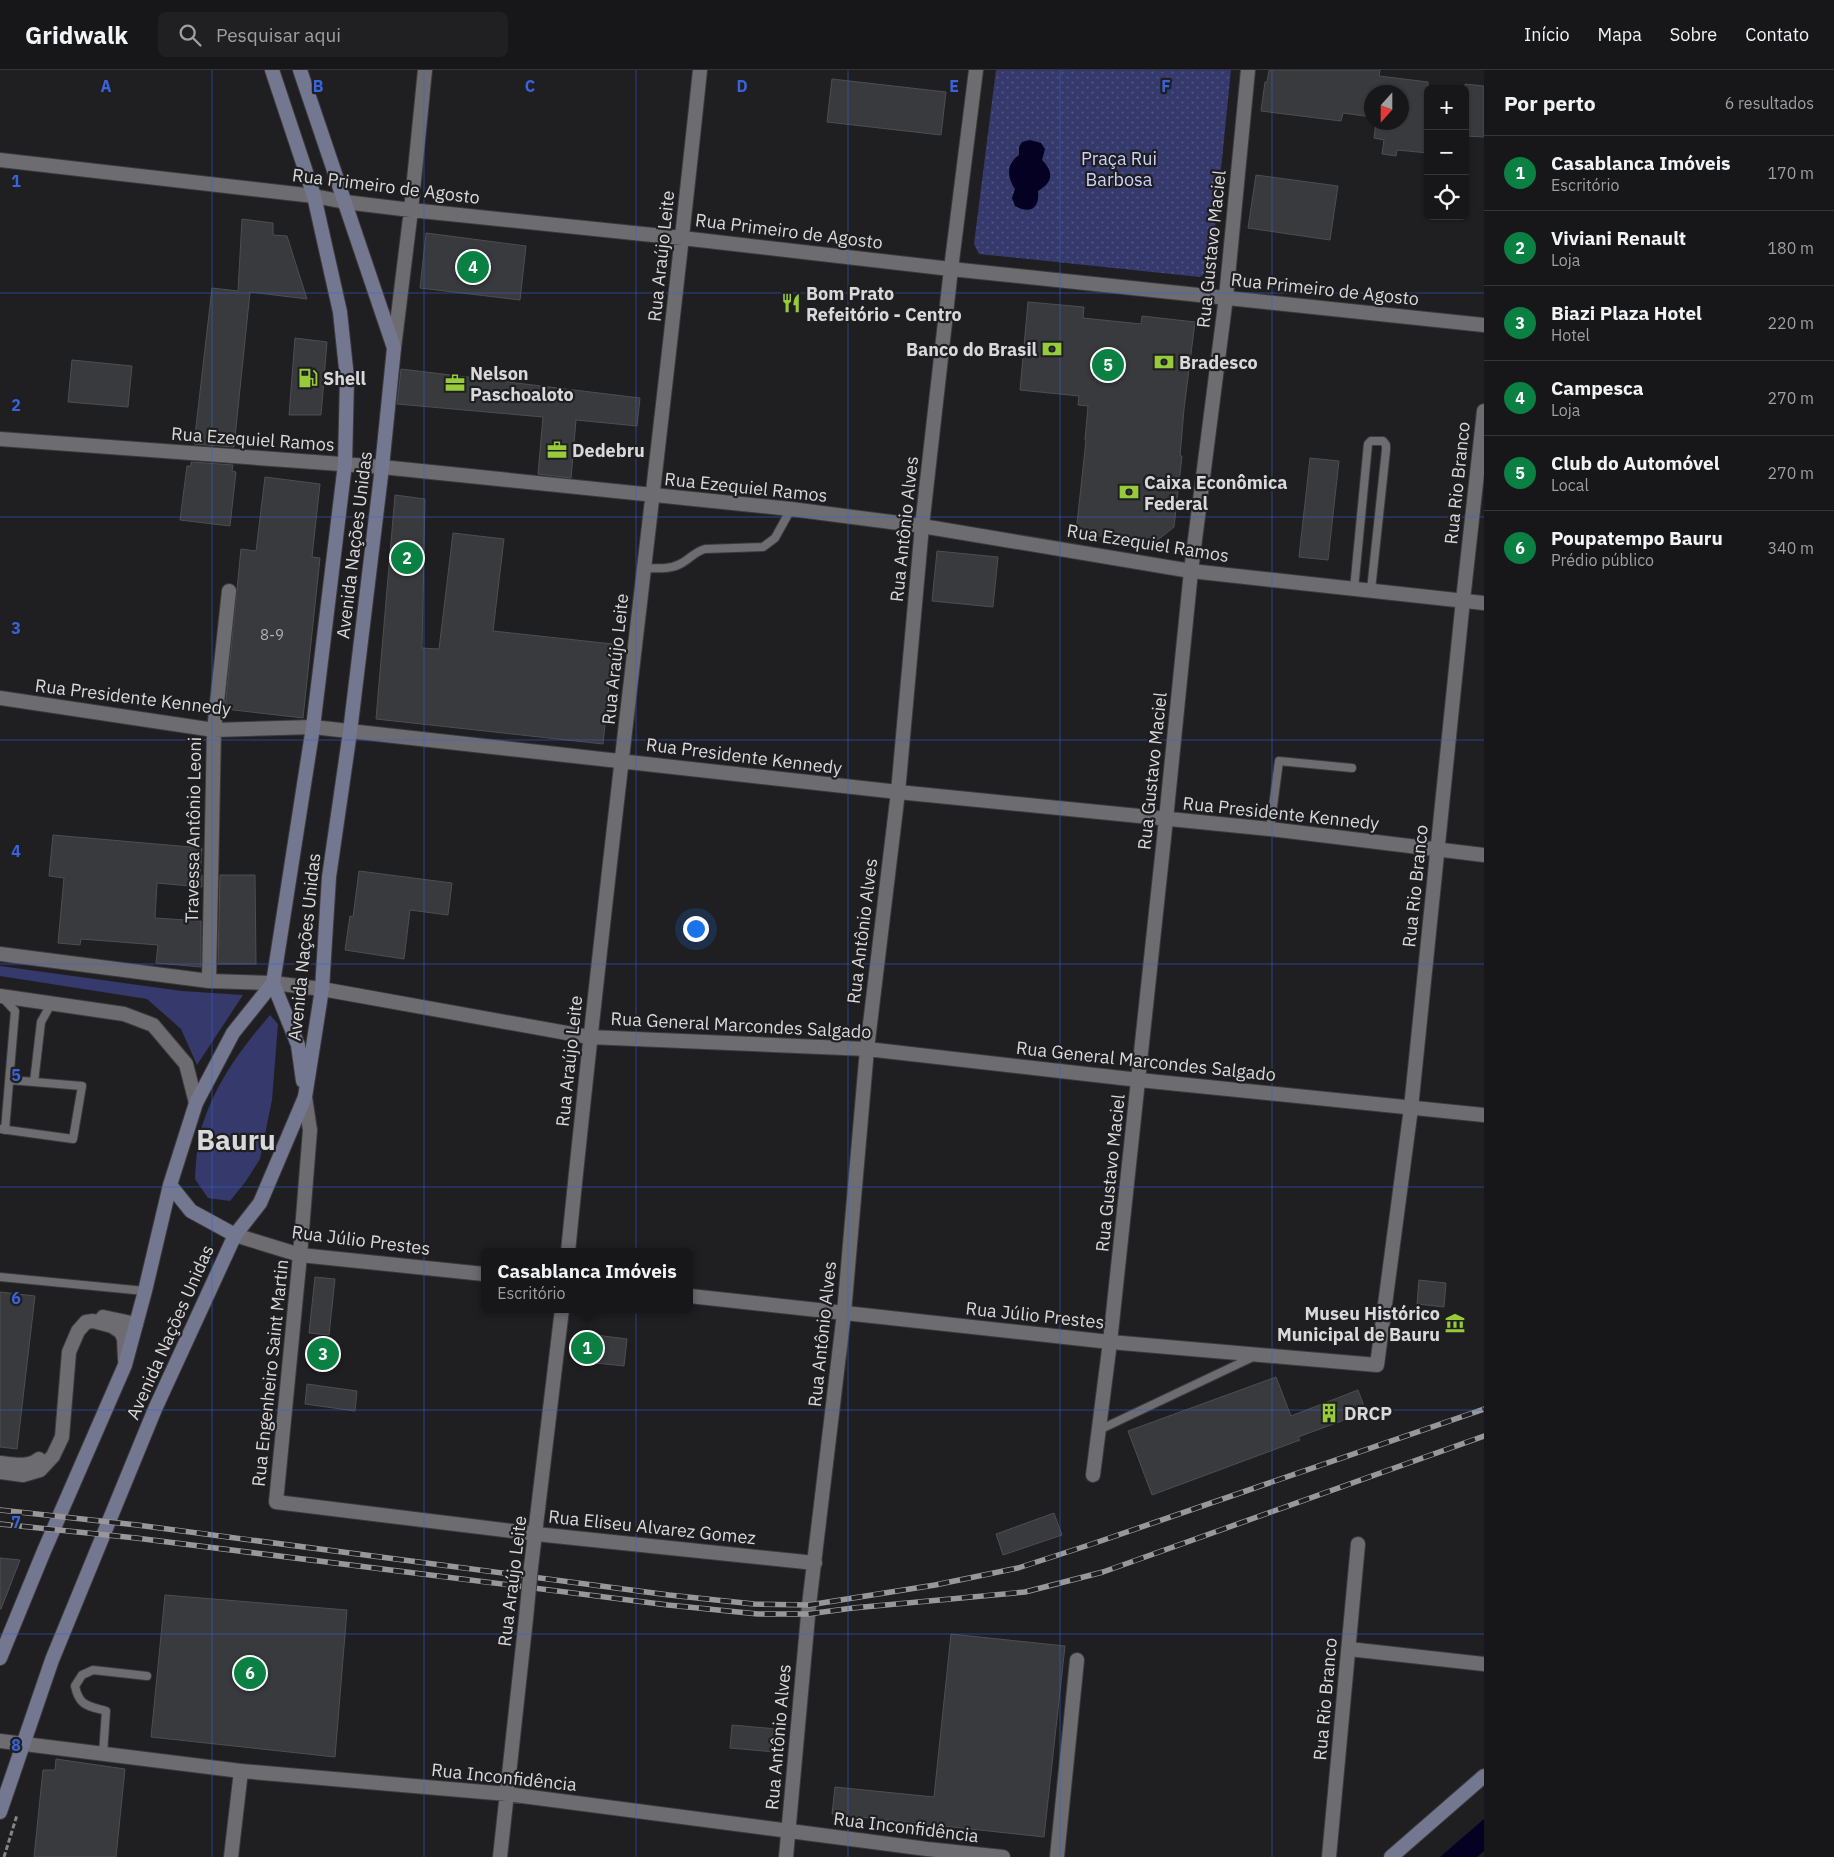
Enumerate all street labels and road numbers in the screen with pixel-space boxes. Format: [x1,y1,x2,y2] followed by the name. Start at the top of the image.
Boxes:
[291,163,481,209] street label: Rua Primeiro de Agosto
[1191,169,1231,329] street label: Rua Gustavo Maciel
[643,189,679,323] street label: Rua Araújo Leite
[694,208,884,254] street label: Rua Primeiro de Agosto
[1230,268,1420,310] street label: Rua Primeiro de Agosto
[1439,421,1475,545] street label: Rua Rio Branco
[170,422,336,456] street label: Rua Ezequiel Ramos
[331,450,377,640] street label: Avenida Nações Unidas
[885,455,923,603] street label: Rua Antônio Alves
[663,467,829,507] street label: Rua Ezequiel Ramos
[1065,519,1231,567] street label: Rua Ezequiel Ramos
[597,592,633,726] street label: Rua Araújo Leite
[34,674,232,720] street label: Rua Presidente Kennedy
[1132,691,1172,851] street label: Rua Gustavo Maciel
[645,733,843,779] street label: Rua Presidente Kennedy
[180,737,206,923] street label: Travessa Antônio Leoni
[1182,791,1380,835] street label: Rua Presidente Kennedy
[1397,824,1433,948] street label: Rua Rio Branco
[283,852,325,1042] street label: Avenida Nações Unidas
[842,857,882,1005] street label: Rua Antônio Alves
[551,994,587,1128] street label: Rua Araújo Leite
[610,1007,872,1043] street label: Rua General Marcondes Salgado
[1015,1036,1277,1086] street label: Rua General Marcondes Salgado
[1090,1093,1130,1253] street label: Rua Gustavo Maciel
[290,1220,432,1260] street label: Rua Júlio Prestes
[121,1241,219,1423] street label: Avenida Nações Unidas
[247,1258,293,1488] street label: Rua Engenheiro Saint Martin
[803,1260,841,1408] street label: Rua Antônio Alves
[964,1296,1106,1334] street label: Rua Júlio Prestes
[547,1505,757,1549] street label: Rua Eliseu Alvarez Gomez
[493,1514,531,1648] street label: Rua Araújo Leite
[1308,1637,1342,1761] street label: Rua Rio Branco
[760,1663,796,1811] street label: Rua Antônio Alves
[430,1758,578,1796] street label: Rua Inconfidência
[832,1807,980,1847] street label: Rua Inconfidência

